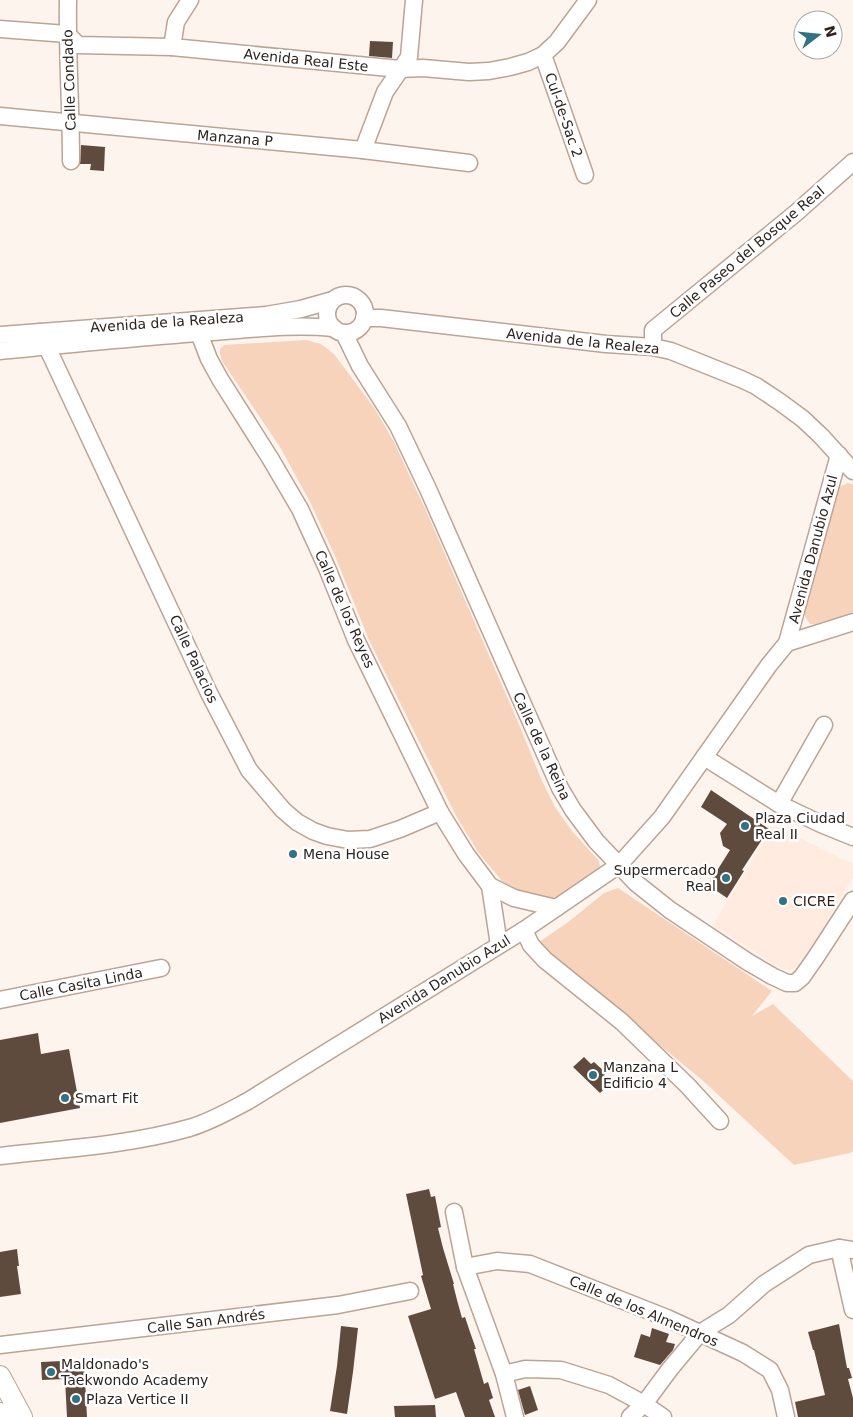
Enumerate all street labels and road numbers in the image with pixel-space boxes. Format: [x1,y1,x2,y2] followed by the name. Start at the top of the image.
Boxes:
[59,29,79,131] street label: Calle Condado
[243,45,369,75] street label: Avenida Real Este
[542,70,586,160] street label: Cul-de-Sac 2
[197,127,273,149] street label: Manzana P
[666,183,828,321] street label: Calle Paseo del Bosque Real
[90,309,244,335] street label: Avenida de la Realeza
[506,325,660,357] street label: Avenida de la Realeza
[785,473,841,625] street label: Avenida Danubio Azul
[312,548,378,670] street label: Calle de los Reyes
[167,612,221,706] street label: Calle Palacios
[510,690,574,802] street label: Calle de la Reina
[375,932,513,1026] street label: Avenida Danubio Azul
[18,964,144,1004] street label: Calle Casita Linda
[567,1272,721,1350] street label: Calle de los Almendros
[146,1306,266,1336] street label: Calle San Andrés

